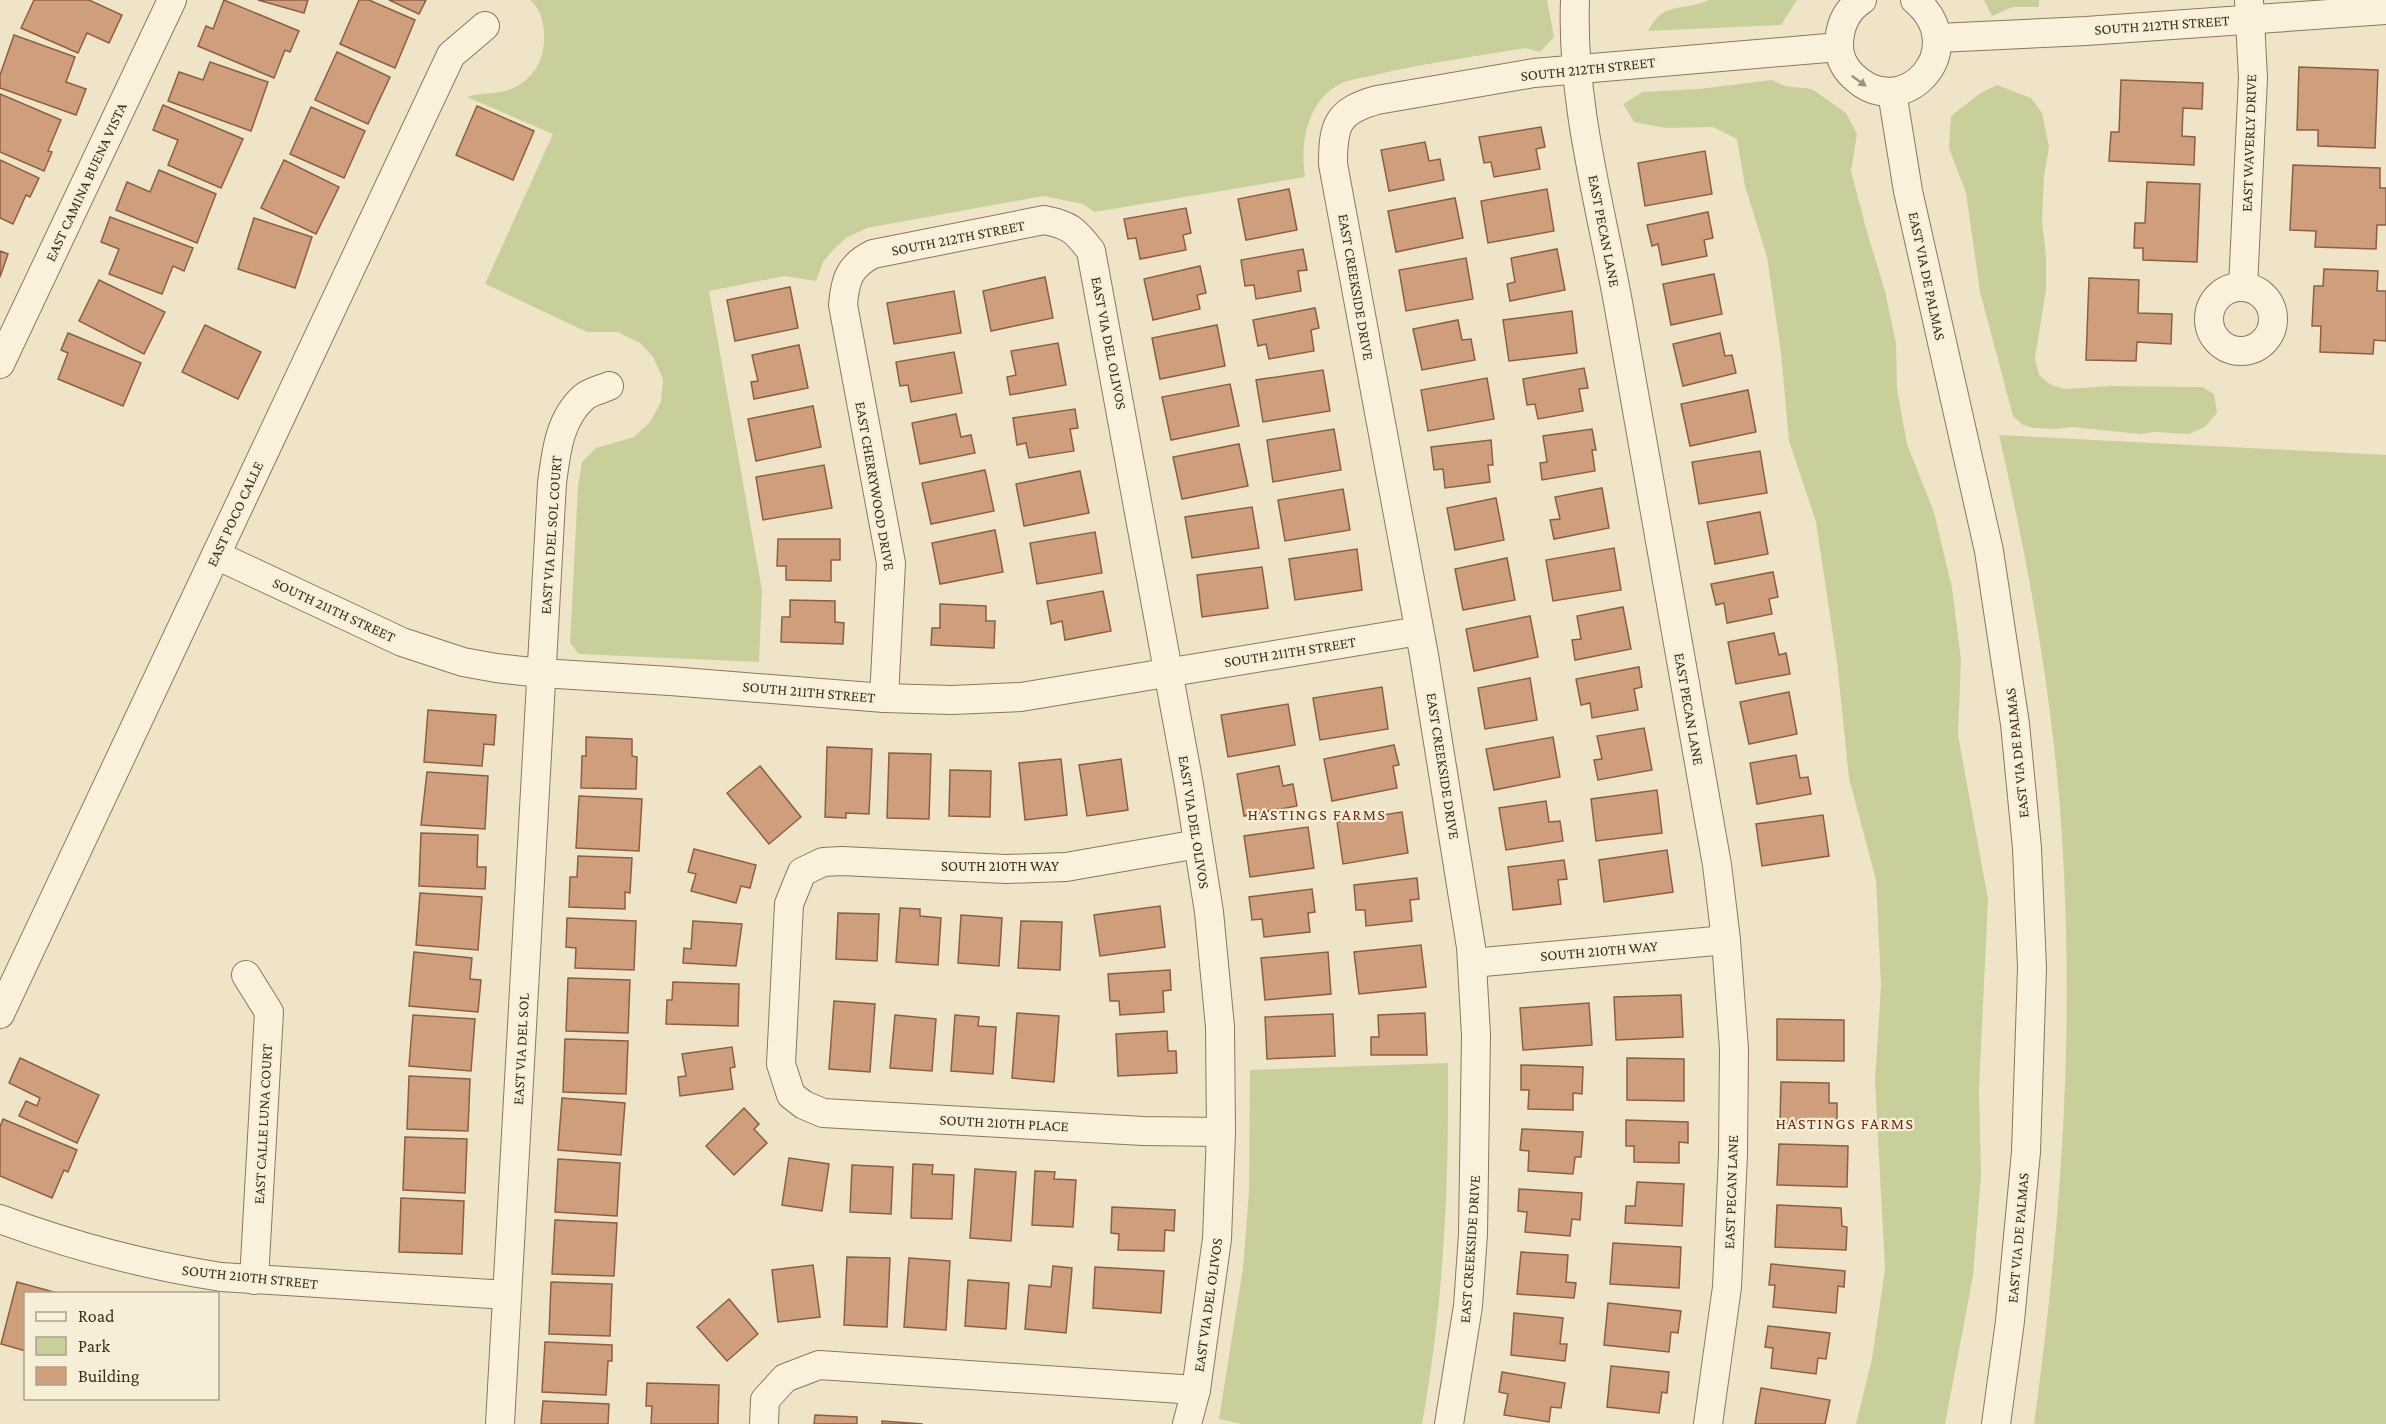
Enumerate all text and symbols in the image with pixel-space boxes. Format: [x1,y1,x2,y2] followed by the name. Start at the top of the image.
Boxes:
[2094,12,2230,38] street label: SOUTH 212TH STREET
[1520,54,1656,84] street label: SOUTH 212TH STREET
[2239,74,2259,212] street label: EAST WAVERLY DRIVE
[1851,75,1867,87] one-way arrow
[42,100,130,264] street label: EAST CAMINA BUENA VISTA
[1585,173,1623,289] street label: EAST PECAN LANE
[1906,210,1948,342] street label: EAST VIA DE PALMAS
[1335,212,1377,362] street label: EAST CREEKSIDE DRIVE
[890,217,1026,259] street label: SOUTH 212TH STREET
[1088,275,1130,411] street label: EAST VIA DEL OLIVOS
[852,400,898,572] street label: EAST CHERRYWOOD DRIVE
[537,455,565,615] street label: EAST VIA DEL SOL COURT
[204,459,266,569] street label: EAST POCO CALLE
[270,575,398,645] street label: SOUTH 211TH STREET
[1223,634,1357,670] street label: SOUTH 211TH STREET
[1671,651,1707,767] street label: EAST PECAN LANE
[742,678,876,706] street label: SOUTH 211TH STREET
[2002,687,2032,819] street label: EAST VIA DE PALMAS
[1423,691,1463,841] street label: EAST CREEKSIDE DRIVE
[1176,754,1212,890] street label: EAST VIA DEL OLIVOS
[1248,806,1386,823] district label: HASTINGS FARMS
[941,858,1059,874] street label: SOUTH 210TH WAY
[1540,938,1659,964] street label: SOUTH 210TH WAY
[510,992,532,1105] street label: EAST VIA DEL SOL
[251,1043,275,1205] street label: EAST CALLE LUNA COURT
[939,1112,1069,1134] street label: SOUTH 210TH PLACE
[1776,1115,1914,1132] district label: HASTINGS FARMS
[1721,1135,1741,1249] street label: EAST PECAN LANE
[2004,1172,2032,1304] street label: EAST VIA DE PALMAS
[1457,1174,1483,1324] street label: EAST CREEKSIDE DRIVE
[1191,1237,1225,1373] street label: EAST VIA DEL OLIVOS
[181,1262,319,1292] street label: SOUTH 210TH STREET
[24,1292,219,1400] legend
[78,1306,115,1326] text: Road
[78,1336,110,1356] text: Park
[78,1366,140,1386] text: Building

